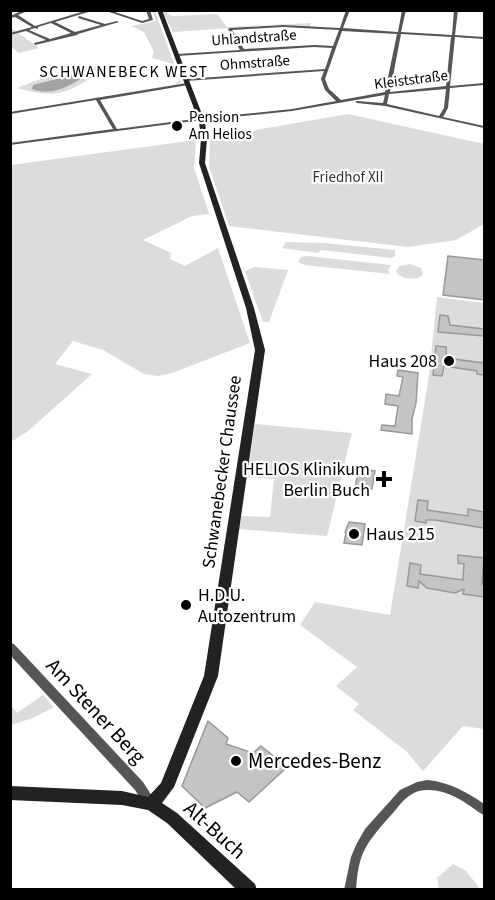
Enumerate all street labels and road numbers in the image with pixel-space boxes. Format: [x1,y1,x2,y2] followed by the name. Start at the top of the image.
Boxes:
[211,25,297,51] street label: Uhlandstraße
[219,50,291,76] street label: Ohmstraße
[373,65,449,95] street label: Kleiststraße
[196,374,248,570] street label: Schwanebecker Chaussee
[39,651,153,771] street label: Am Stener Berg
[177,794,253,866] street label: Alt-Buch

